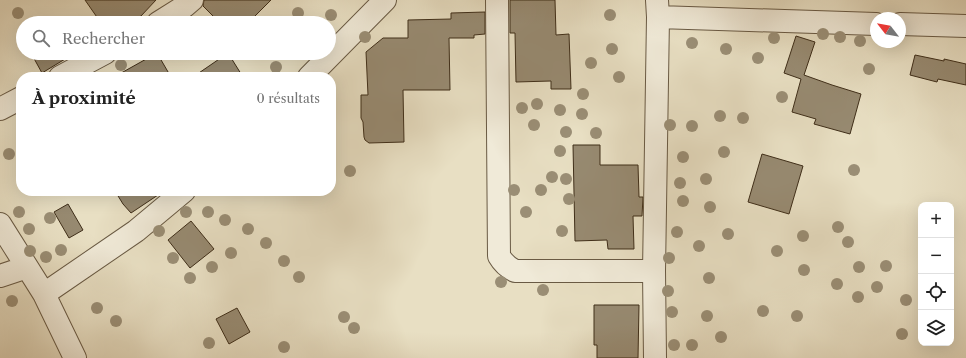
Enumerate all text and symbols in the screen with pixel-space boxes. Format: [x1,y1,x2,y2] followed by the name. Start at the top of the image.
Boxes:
[870,12,906,48] north arrow
[16,16,336,60] search box
[30,27,52,49] icon: search
[62,29,145,48] text: Rechercher
[32,88,136,108] text: À proximité
[256,90,320,106] text: 0 résultats
[918,202,954,346] map controls
[918,202,954,238] button: +
[918,238,954,274] button: −
[918,274,954,310] button: locate
[918,310,954,346] button: layers

